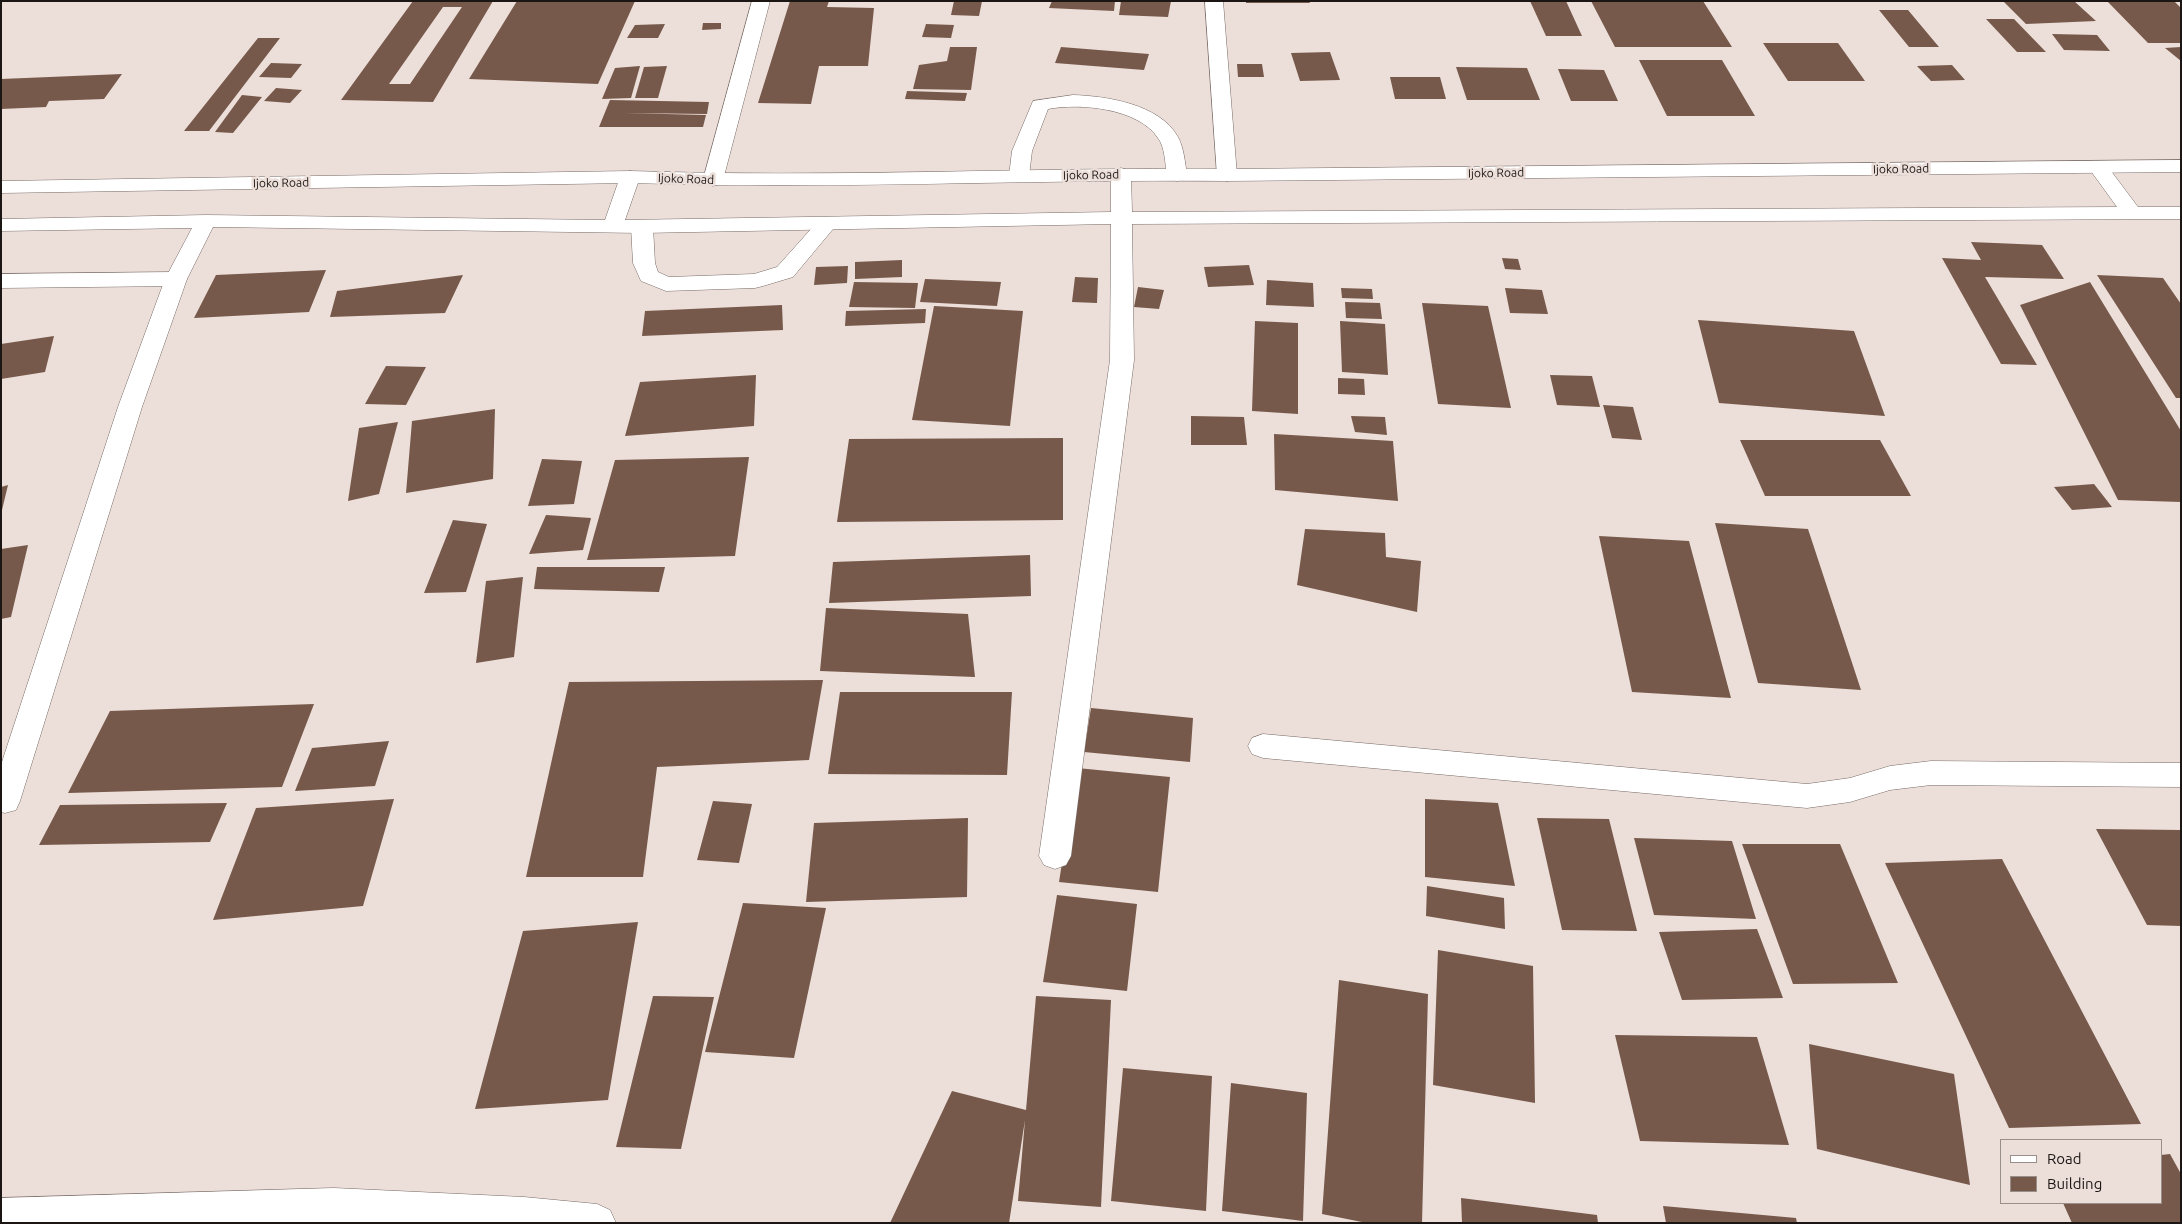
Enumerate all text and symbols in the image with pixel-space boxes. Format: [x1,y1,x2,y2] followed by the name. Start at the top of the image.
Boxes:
[1873,161,1929,177] street label: Ijoko Road
[1468,165,1524,181] street label: Ijoko Road
[1063,167,1119,183] street label: Ijoko Road
[658,171,714,187] street label: Ijoko Road
[253,175,309,191] street label: Ijoko Road
[2000,1139,2162,1204] legend
[2047,1150,2082,1167] text: Road
[2047,1175,2102,1192] text: Building

